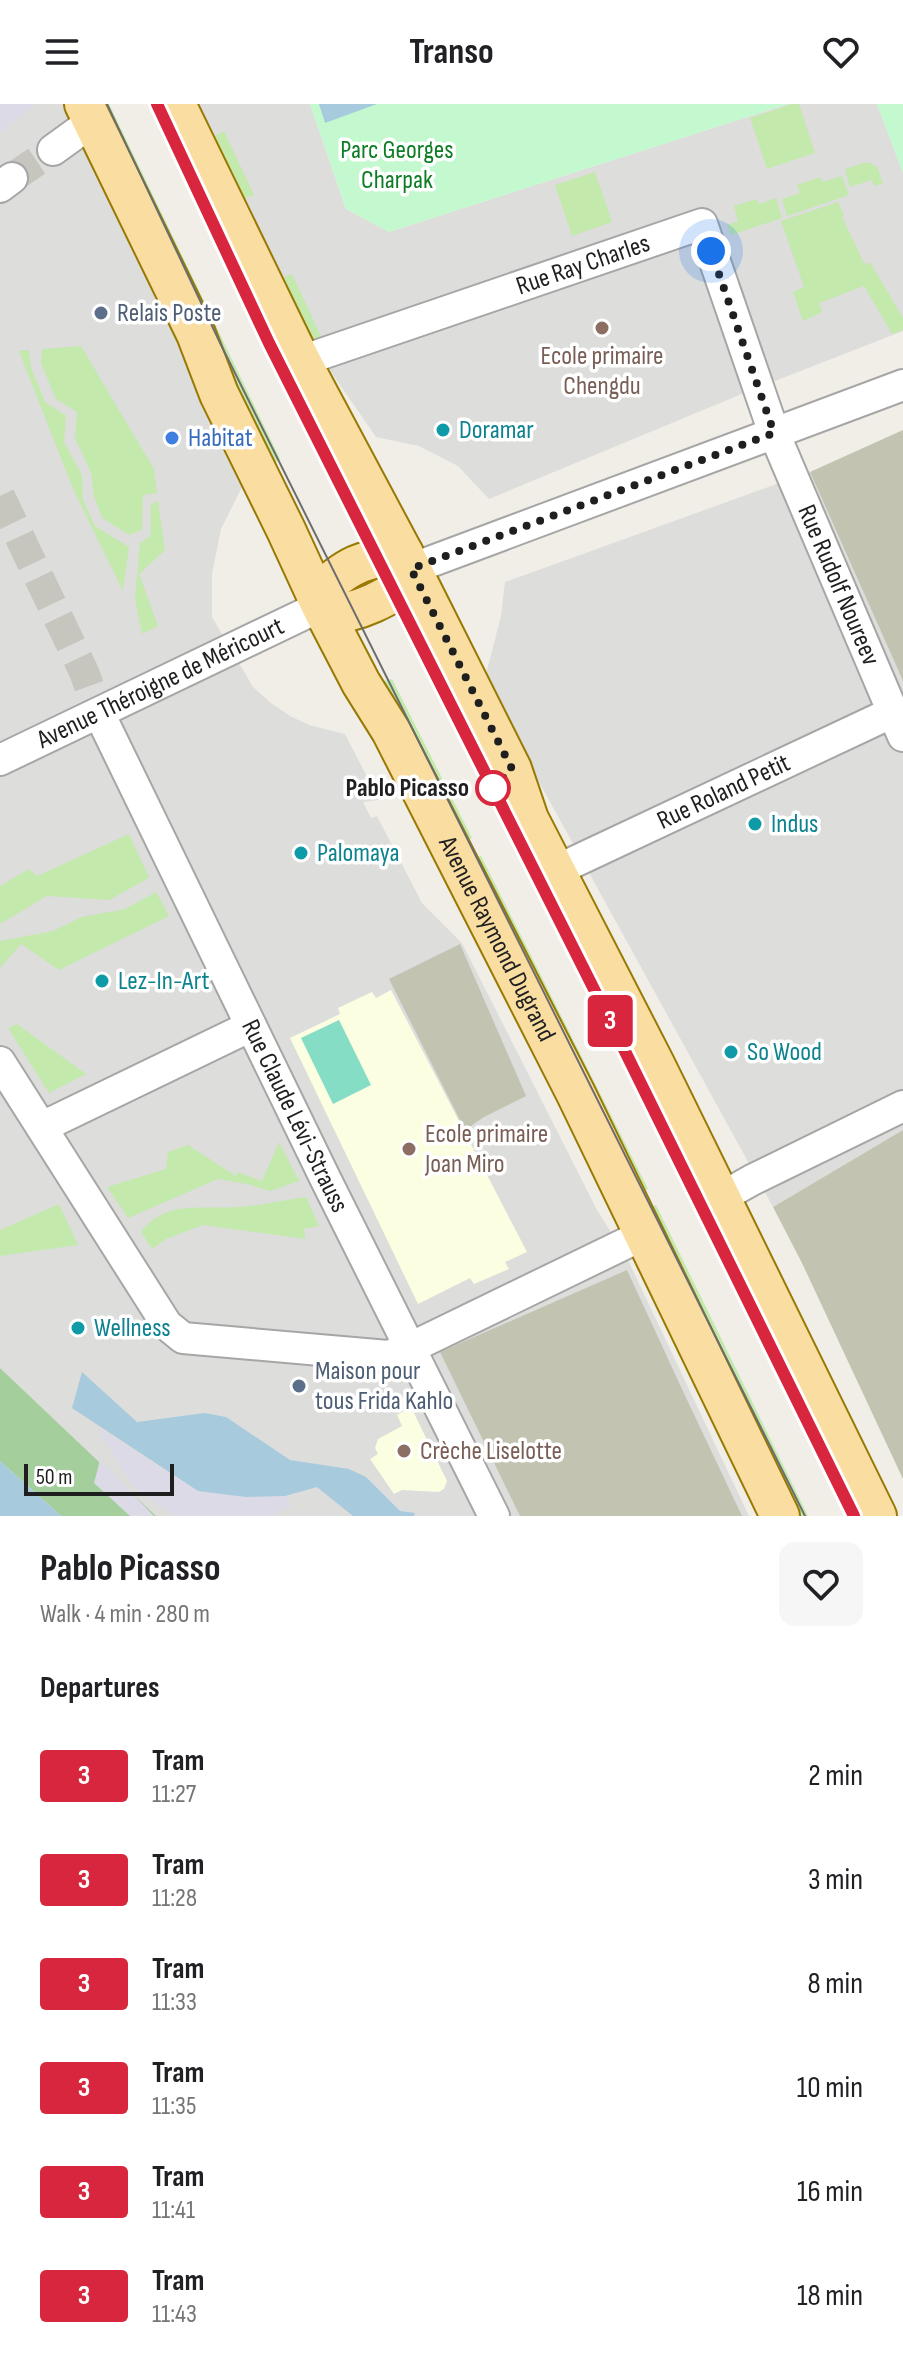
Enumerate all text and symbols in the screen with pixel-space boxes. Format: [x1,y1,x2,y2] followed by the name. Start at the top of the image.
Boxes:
[40,30,84,74] icon: menu
[819,30,863,74] icon: heart
[409,31,494,74] text: Transo
[340,135,454,196] park label: Parc Georges Charpak
[512,228,654,302] street label: Rue Ray Charles
[691,231,731,271] your location
[117,298,222,329] place label: Relais Poste
[92,304,110,322] marker: Relais Poste
[593,319,611,337] marker: Ecole primaire Chengdu
[540,341,664,402] place label: Ecole primaire Chengdu
[459,415,534,446] place label: Doramar
[434,421,452,439] marker: Doramar
[188,423,253,454] place label: Habitat
[163,429,181,447] marker: Habitat
[791,500,887,670] street label: Rue Rudolf Noureev
[31,611,289,756] street label: Avenue Théroigne de Méricourt
[652,747,795,836] street label: Rue Roland Petit
[476,771,510,805] marker: Pablo Picasso
[345,773,469,804] place label: Pablo Picasso
[771,809,818,840] place label: Indus
[746,815,764,833] marker: Indus
[431,830,562,1047] street label: Avenue Raymond Dugrand
[317,838,399,869] place label: Palomaya
[292,844,310,862] marker: Palomaya
[118,966,209,997] place label: Lez-In-Art
[93,972,111,990] marker: Lez-In-Art
[584,995,636,1047] line badge: 3
[604,1004,616,1037] text: 3
[235,1014,355,1217] street label: Rue Claude Lévi-Strauss
[747,1037,822,1068] place label: So Wood
[722,1043,740,1061] marker: So Wood
[424,1119,548,1180] place label: Ecole primaire Joan Miro
[400,1140,418,1158] marker: Ecole primaire Joan Miro
[94,1313,171,1344] place label: Wellness
[69,1319,87,1337] marker: Wellness
[315,1356,453,1417] place label: Maison pour tous Frida Kahlo
[290,1377,308,1395] marker: Maison pour tous Frida Kahlo
[420,1436,562,1467] place label: Crèche Liselotte
[395,1442,413,1460] marker: Crèche Liselotte
[24,1460,174,1496] scale bar
[36,1464,72,1491] text: 50 m
[779,1542,863,1626] button: heart
[40,1546,221,1591] text: Pablo Picasso
[40,1599,210,1630] text: Walk · 4 min · 280 m
[40,1670,160,1706] text: Departures
[152,1743,204,1779] text: Tram
[808,1758,863,1794] text: 2 min
[78,1759,90,1792] text: 3
[152,1779,196,1810] text: 11:27
[152,1847,204,1883] text: Tram
[808,1862,863,1898] text: 3 min
[78,1863,90,1896] text: 3
[152,1883,197,1914] text: 11:28
[152,1951,204,1987] text: Tram
[807,1966,863,2002] text: 8 min
[78,1967,90,2000] text: 3
[152,1987,197,2018] text: 11:33
[152,2055,204,2091] text: Tram
[797,2070,863,2106] text: 10 min
[78,2071,90,2104] text: 3
[152,2091,196,2122] text: 11:35
[152,2159,204,2195] text: Tram
[797,2174,863,2210] text: 16 min
[78,2175,90,2208] text: 3
[152,2195,195,2226] text: 11:41
[152,2263,204,2299] text: Tram
[797,2278,863,2314] text: 18 min
[78,2279,90,2312] text: 3
[152,2299,197,2330] text: 11:43

